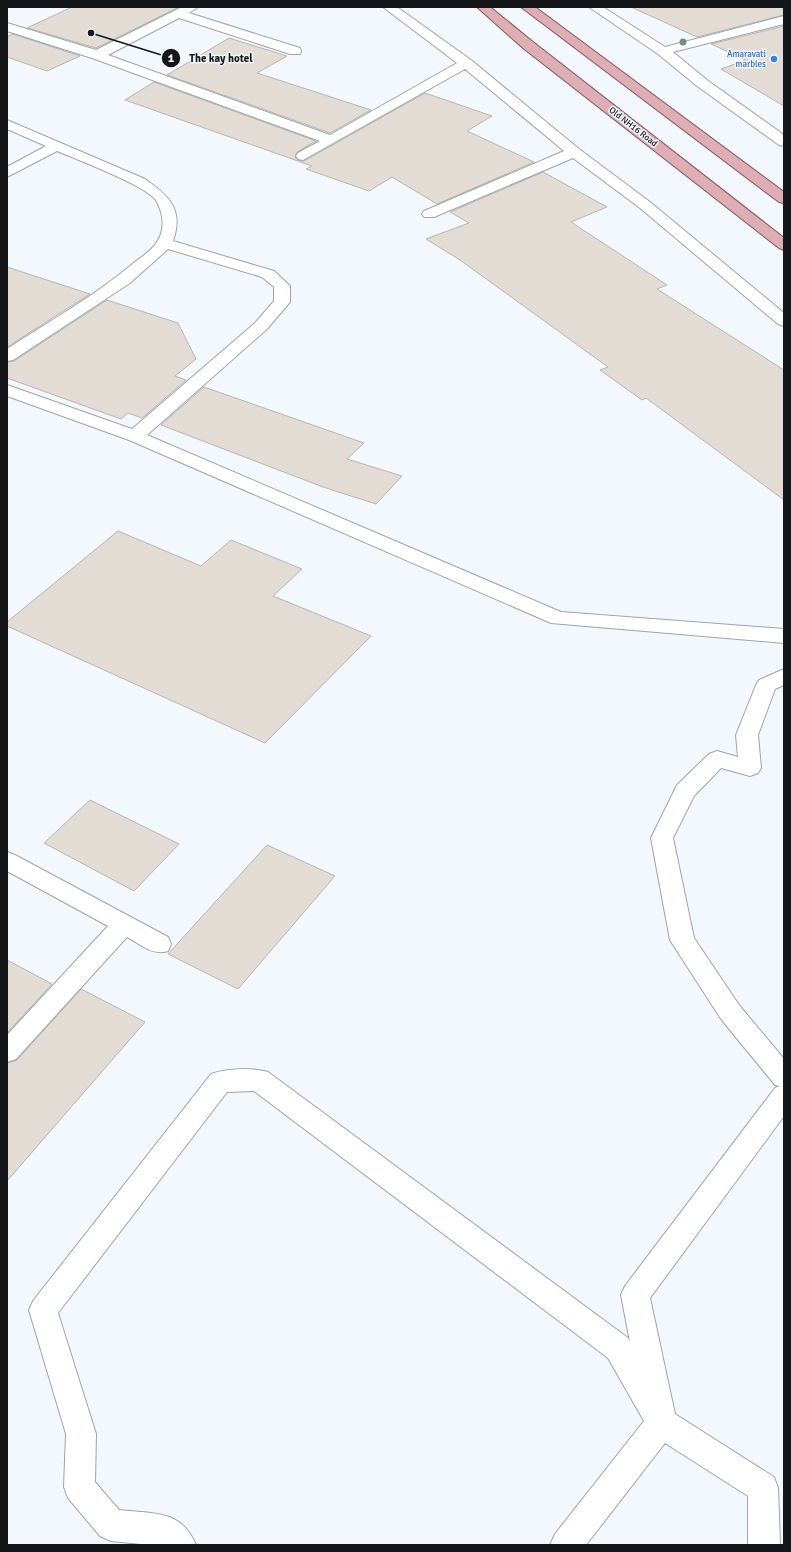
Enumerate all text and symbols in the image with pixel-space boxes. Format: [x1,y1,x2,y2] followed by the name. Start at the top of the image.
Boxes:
[161,46,261,69] callout: The kay hotel
[727,49,766,70] place label: Amaravati marbles
[168,51,175,66] text: 1
[189,52,253,65] text: The kay hotel
[769,54,779,64] marker: Amaravati marbles
[607,105,660,149] street label: Old NH16 Road

